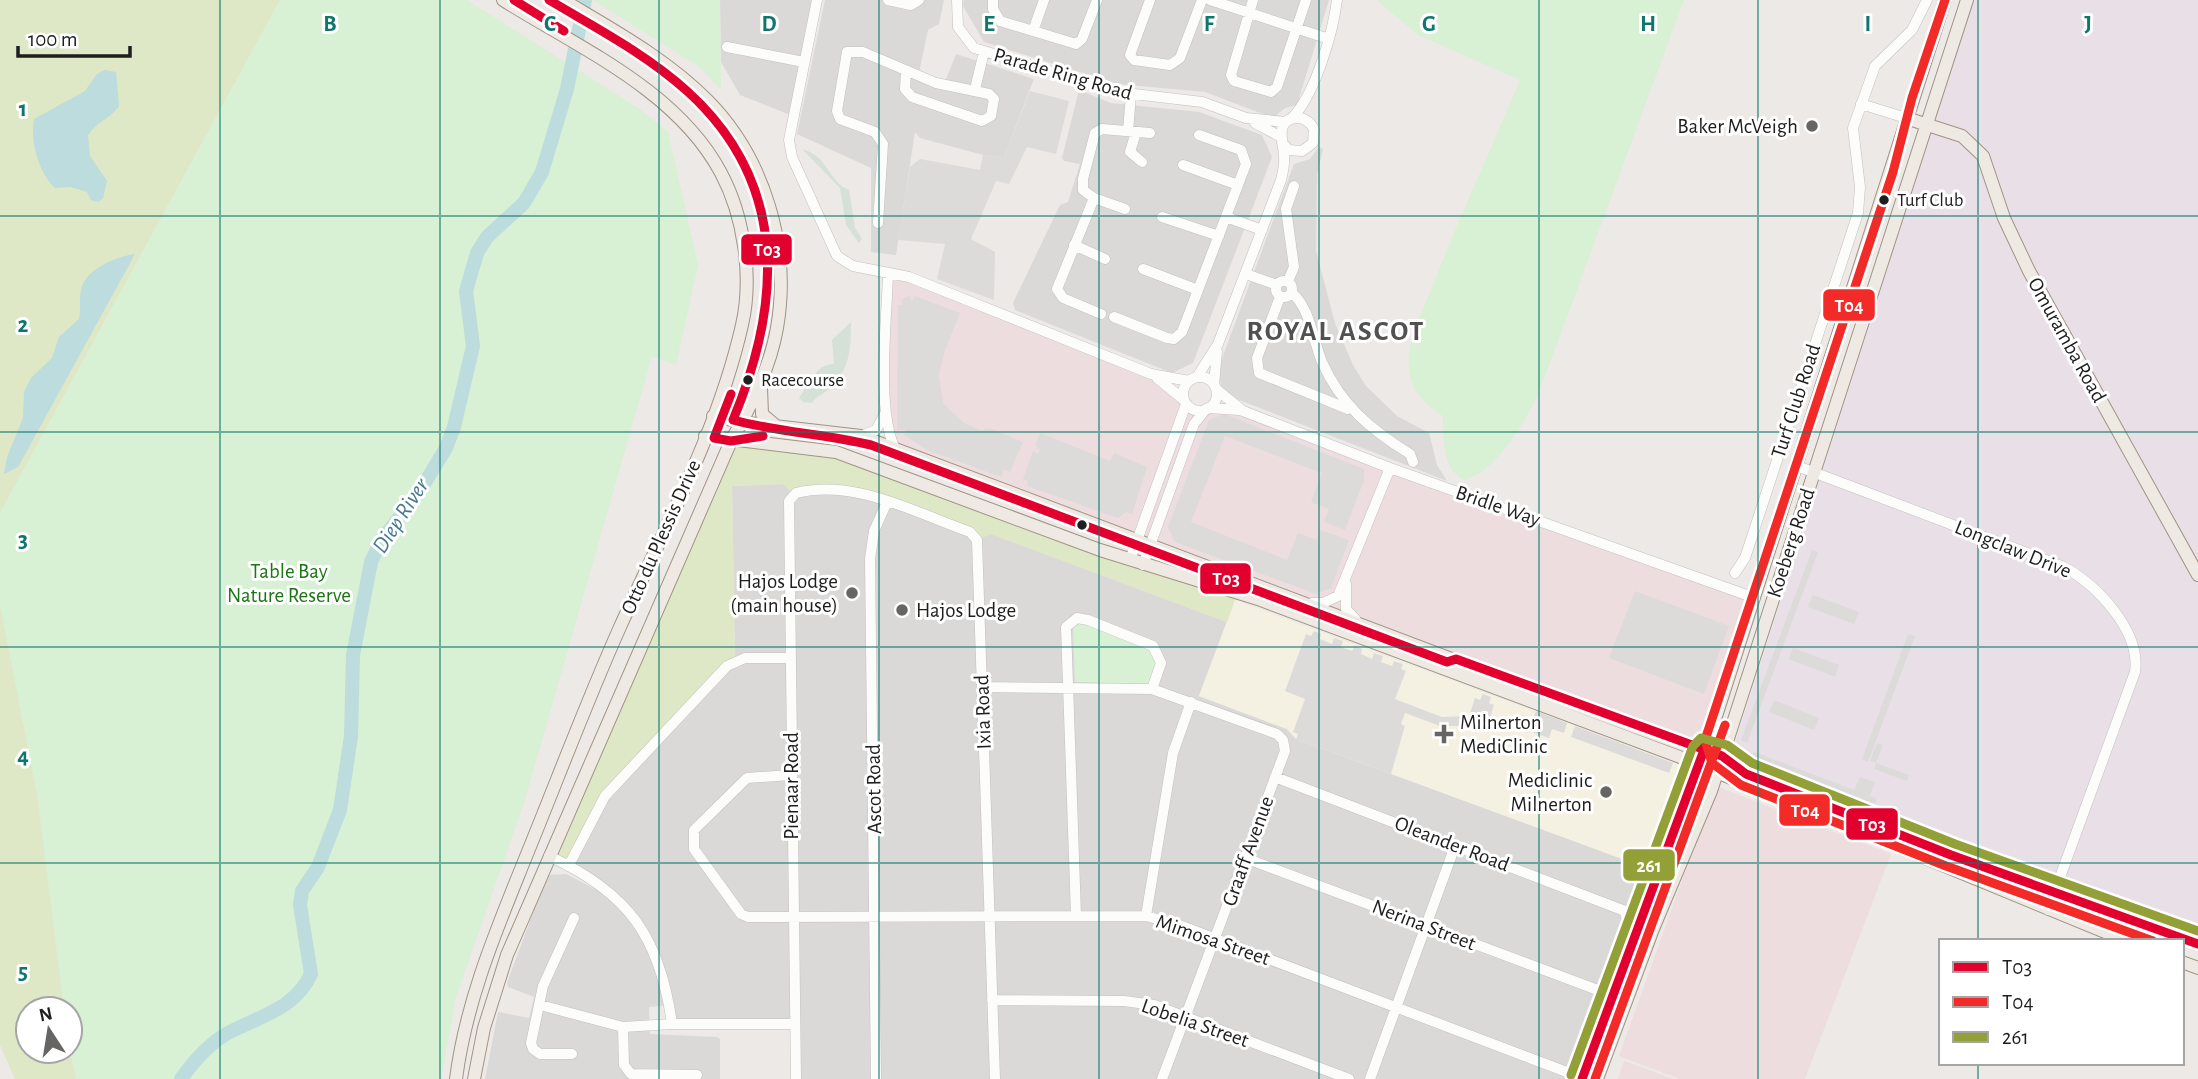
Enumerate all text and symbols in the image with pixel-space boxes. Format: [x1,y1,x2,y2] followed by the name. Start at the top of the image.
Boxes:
[323,13,337,36] text: B
[544,13,556,36] text: C
[761,13,777,36] text: D
[983,13,995,36] text: E
[1204,13,1215,36] text: F
[1422,13,1436,36] text: G
[1640,13,1656,36] text: H
[1865,13,1871,36] text: I
[2084,13,2092,36] text: J
[18,14,130,58] scale bar
[28,29,78,50] text: 100 m
[991,44,1135,104] street label: Parade Ring Road
[19,98,27,121] text: 1
[1677,116,1798,137] place label: Baker McVeigh
[1804,118,1820,134] marker: Baker McVeigh
[1897,191,1963,210] place label: Turf Club
[1877,193,1891,207] marker: Turf Club
[740,233,793,266] line badge: T03
[753,241,781,260] text: T03
[2024,274,2110,406] street label: Omuramba Road
[1822,288,1876,322] line badge: T04
[1834,297,1864,316] text: T04
[18,314,29,337] text: 2
[1247,318,1425,346] district label: ROYAL ASCOT
[1768,341,1824,461] street label: Turf Club Road
[761,371,844,390] place label: Racecourse
[741,373,755,387] marker: Racecourse
[618,457,704,617] street label: Otto du Plessis Drive
[369,474,434,557] water label: Diep River
[1453,482,1543,530] street label: Bridle Way
[1763,486,1819,600] street label: Koeberg Road
[1952,516,2074,582] street label: Longclaw Drive
[1075,518,1089,532] unlabelled marker
[18,529,28,552] text: 3
[227,561,351,606] park label: Table Bay Nature Reserve
[1199,562,1252,595] line badge: T03
[1212,570,1240,589] text: T03
[730,571,838,616] place label: Hajos Lodge (main house)
[844,585,860,601] marker: Hajos Lodge (main house)
[916,600,1016,621] place label: Hajos Lodge
[894,602,910,618] marker: Hajos Lodge
[971,674,995,750] street label: Ixia Road
[1460,712,1547,757] place label: Milnerton MediClinic
[1434,724,1454,744] marker: Milnerton MediClinic
[781,732,802,840] street label: Pienaar Road
[863,744,885,834] street label: Ascot Road
[17,745,29,768] text: 4
[1508,770,1592,815] place label: Mediclinic Milnerton
[1598,784,1614,800] marker: Mediclinic Milnerton
[1218,793,1278,909] street label: Graaff Avenue
[1778,793,1831,827] line badge: T04
[1790,802,1820,821] text: T04
[1845,807,1899,841] line badge: T03
[1392,812,1512,876] street label: Oleander Road
[1858,816,1886,835] text: T03
[1622,848,1676,882] line badge: 261
[1637,857,1661,876] text: 261
[1369,896,1479,954] street label: Nerina Street
[1153,911,1273,969] street label: Mimosa Street
[1939,939,2184,1065] legend
[2002,957,2032,978] text: T03
[18,961,28,984] text: 5
[2002,992,2033,1013] text: T04
[14,995,84,1065] north arrow
[1139,995,1252,1051] street label: Lobelia Street
[37,1004,54,1026] text: N
[2002,1027,2029,1048] text: 261

